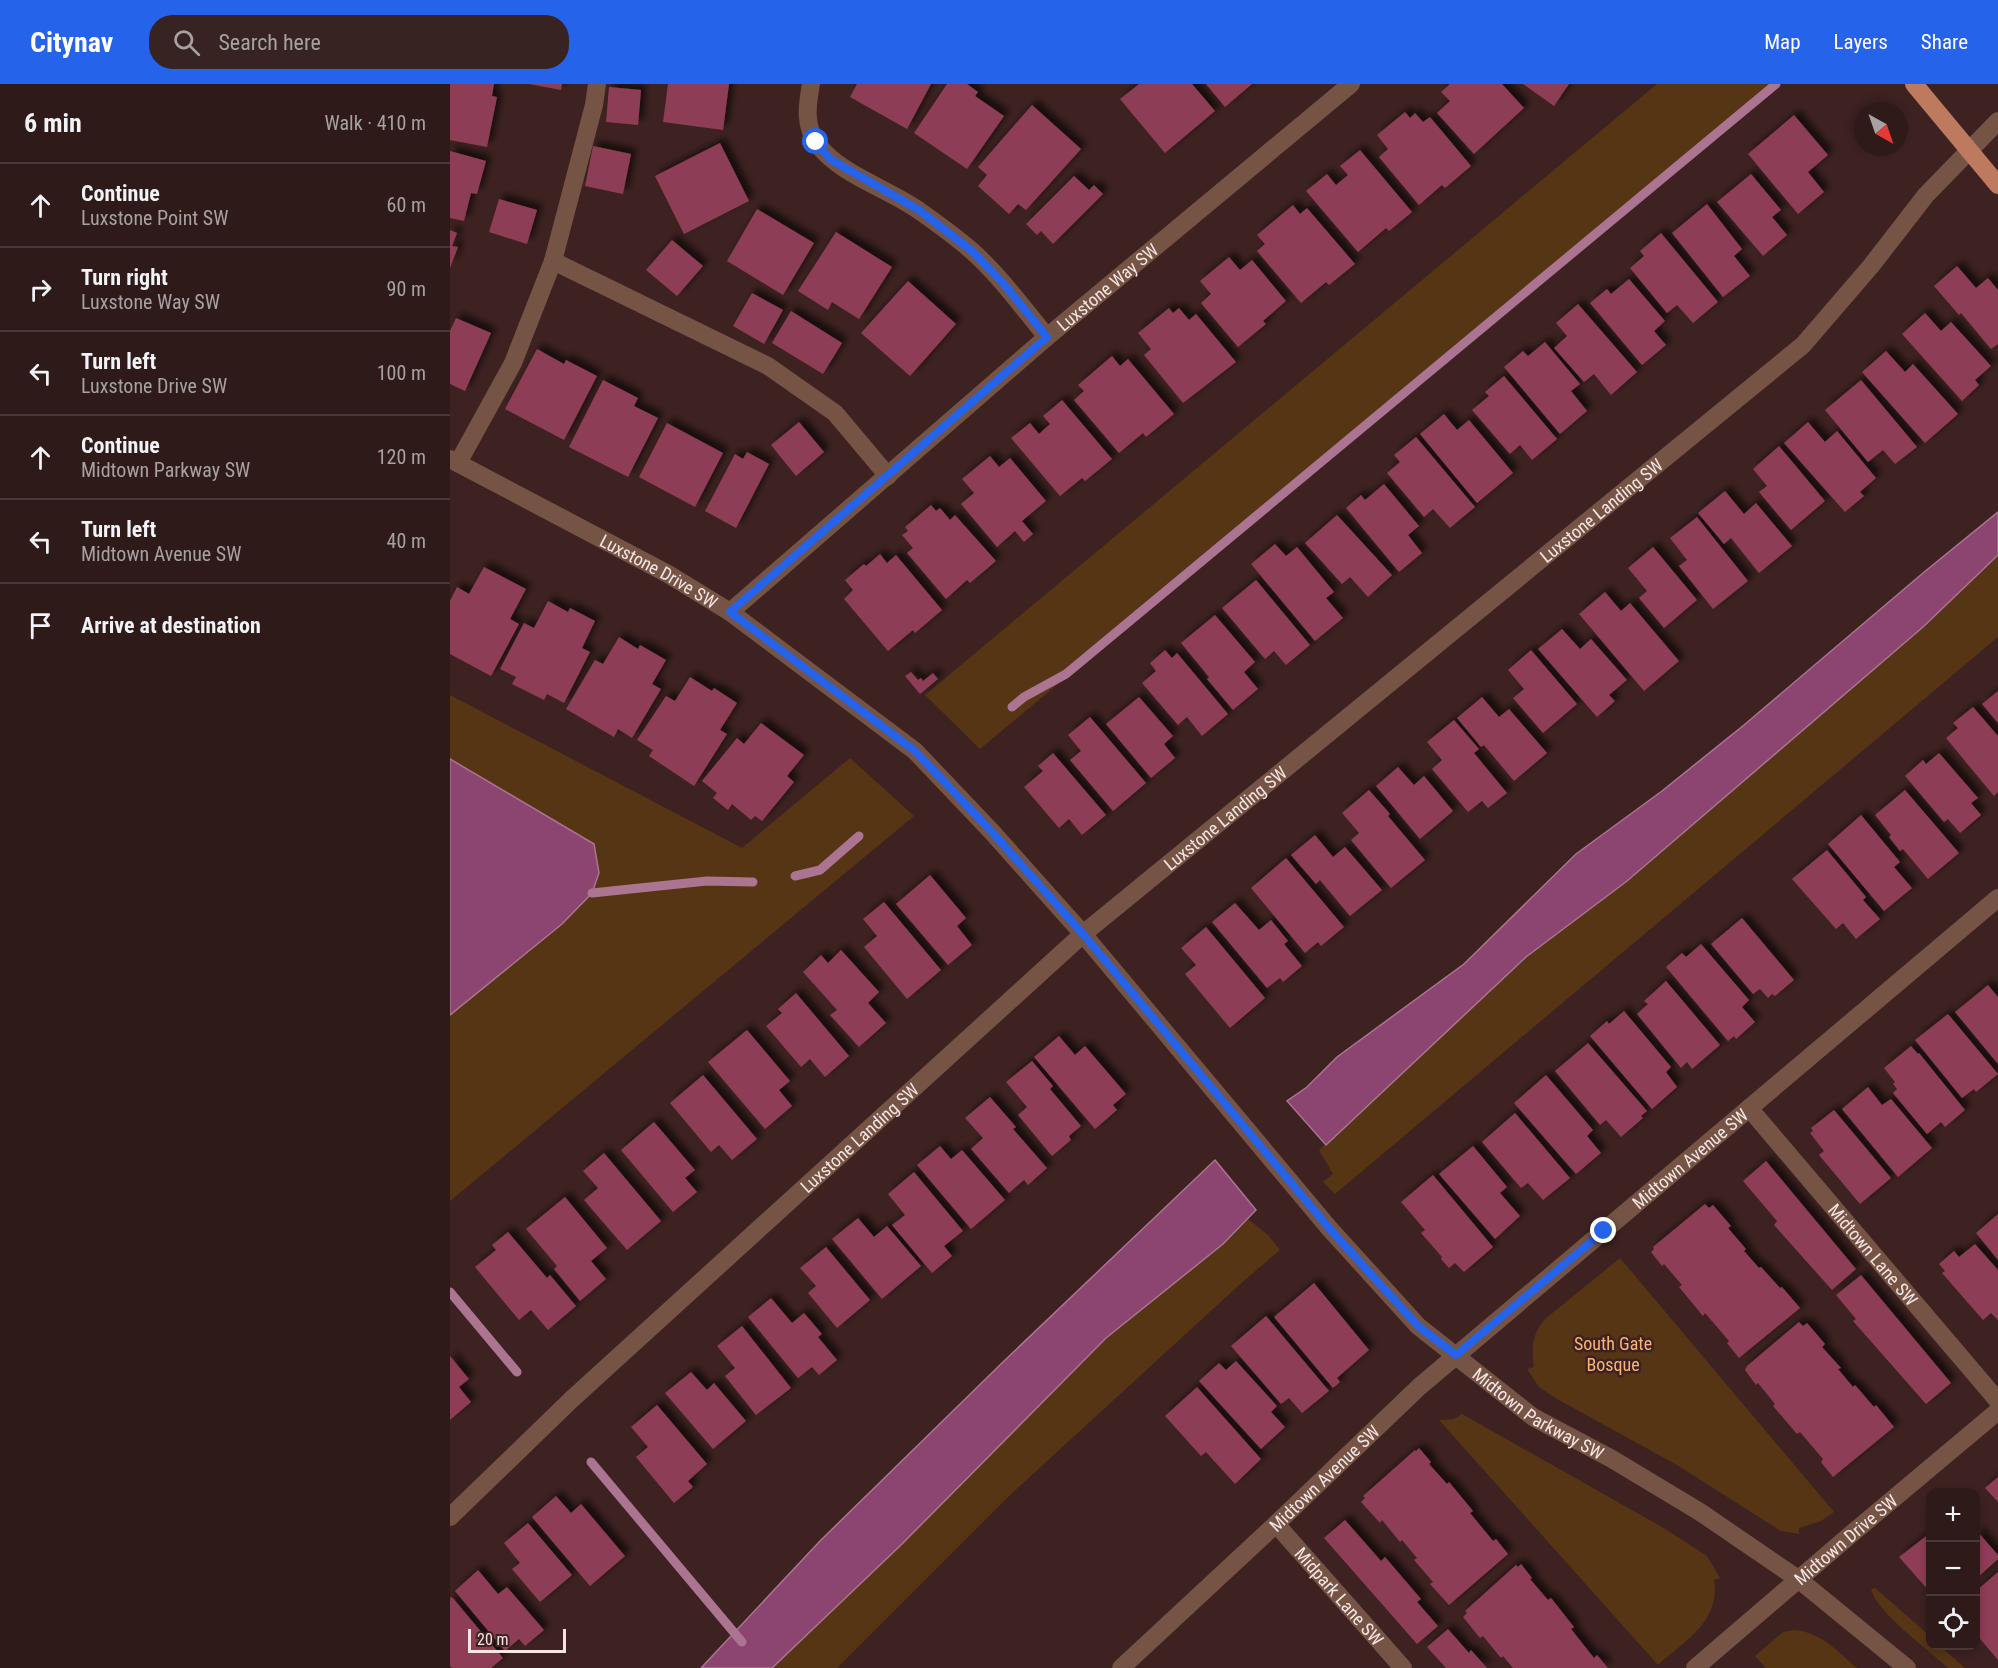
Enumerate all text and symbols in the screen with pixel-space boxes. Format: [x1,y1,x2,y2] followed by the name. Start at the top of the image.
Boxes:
[149,15,569,69] search box
[30,26,113,59] text: Citynav
[170,26,203,59] icon: search
[218,30,321,55] text: Search here
[1764,30,1801,54] text: Map
[1834,30,1888,54] text: Layers
[1921,30,1968,54] text: Share
[1854,102,1908,156] north arrow
[24,108,82,138] text: 6 min
[325,111,426,135] text: Walk · 410 m
[802,128,828,154] route start
[81,181,160,206] text: Continue
[24,189,57,222] icon: ahead
[387,193,426,217] text: 60 m
[81,206,228,230] text: Luxstone Point SW
[1052,239,1162,335] street label: Luxstone Way SW
[81,265,168,290] text: Turn right
[24,273,57,306] icon: right
[387,277,426,301] text: 90 m
[81,290,220,314] text: Luxstone Way SW
[81,349,156,374] text: Turn left
[24,357,57,390] icon: left
[377,361,426,385] text: 100 m
[81,374,227,398] text: Luxstone Drive SW
[81,433,160,458] text: Continue
[24,441,57,474] icon: ahead
[377,445,426,469] text: 120 m
[1536,454,1667,567] street label: Luxstone Landing SW
[81,458,250,482] text: Midtown Parkway SW
[81,517,156,542] text: Turn left
[24,525,57,558] icon: left
[387,529,426,553] text: 40 m
[596,530,722,613] street label: Luxstone Drive SW
[81,542,241,566] text: Midtown Avenue SW
[24,609,57,642] icon: arrive
[81,613,261,638] text: Arrive at destination
[1159,761,1291,874] street label: Luxstone Landing SW
[796,1078,923,1197] street label: Luxstone Landing SW
[1628,1104,1752,1213] street label: Midtown Avenue SW
[1824,1199,1923,1310] street label: Midtown Lane SW
[1590,1217,1616,1243] route end
[1574,1333,1652,1375] park label: South Gate Bosque
[1469,1363,1608,1463] street label: Midtown Parkway SW
[1265,1420,1384,1536] street label: Midtown Avenue SW
[1926,1488,1980,1650] map controls
[1926,1488,1980,1542] button: +
[1790,1489,1901,1589] street label: Midtown Drive SW
[1926,1542,1980,1596] button: −
[1291,1543,1388,1649] street label: Midpark Lane SW
[1926,1596,1980,1650] button: locate
[468,1626,566,1654] scale bar
[477,1630,509,1649] text: 20 m

